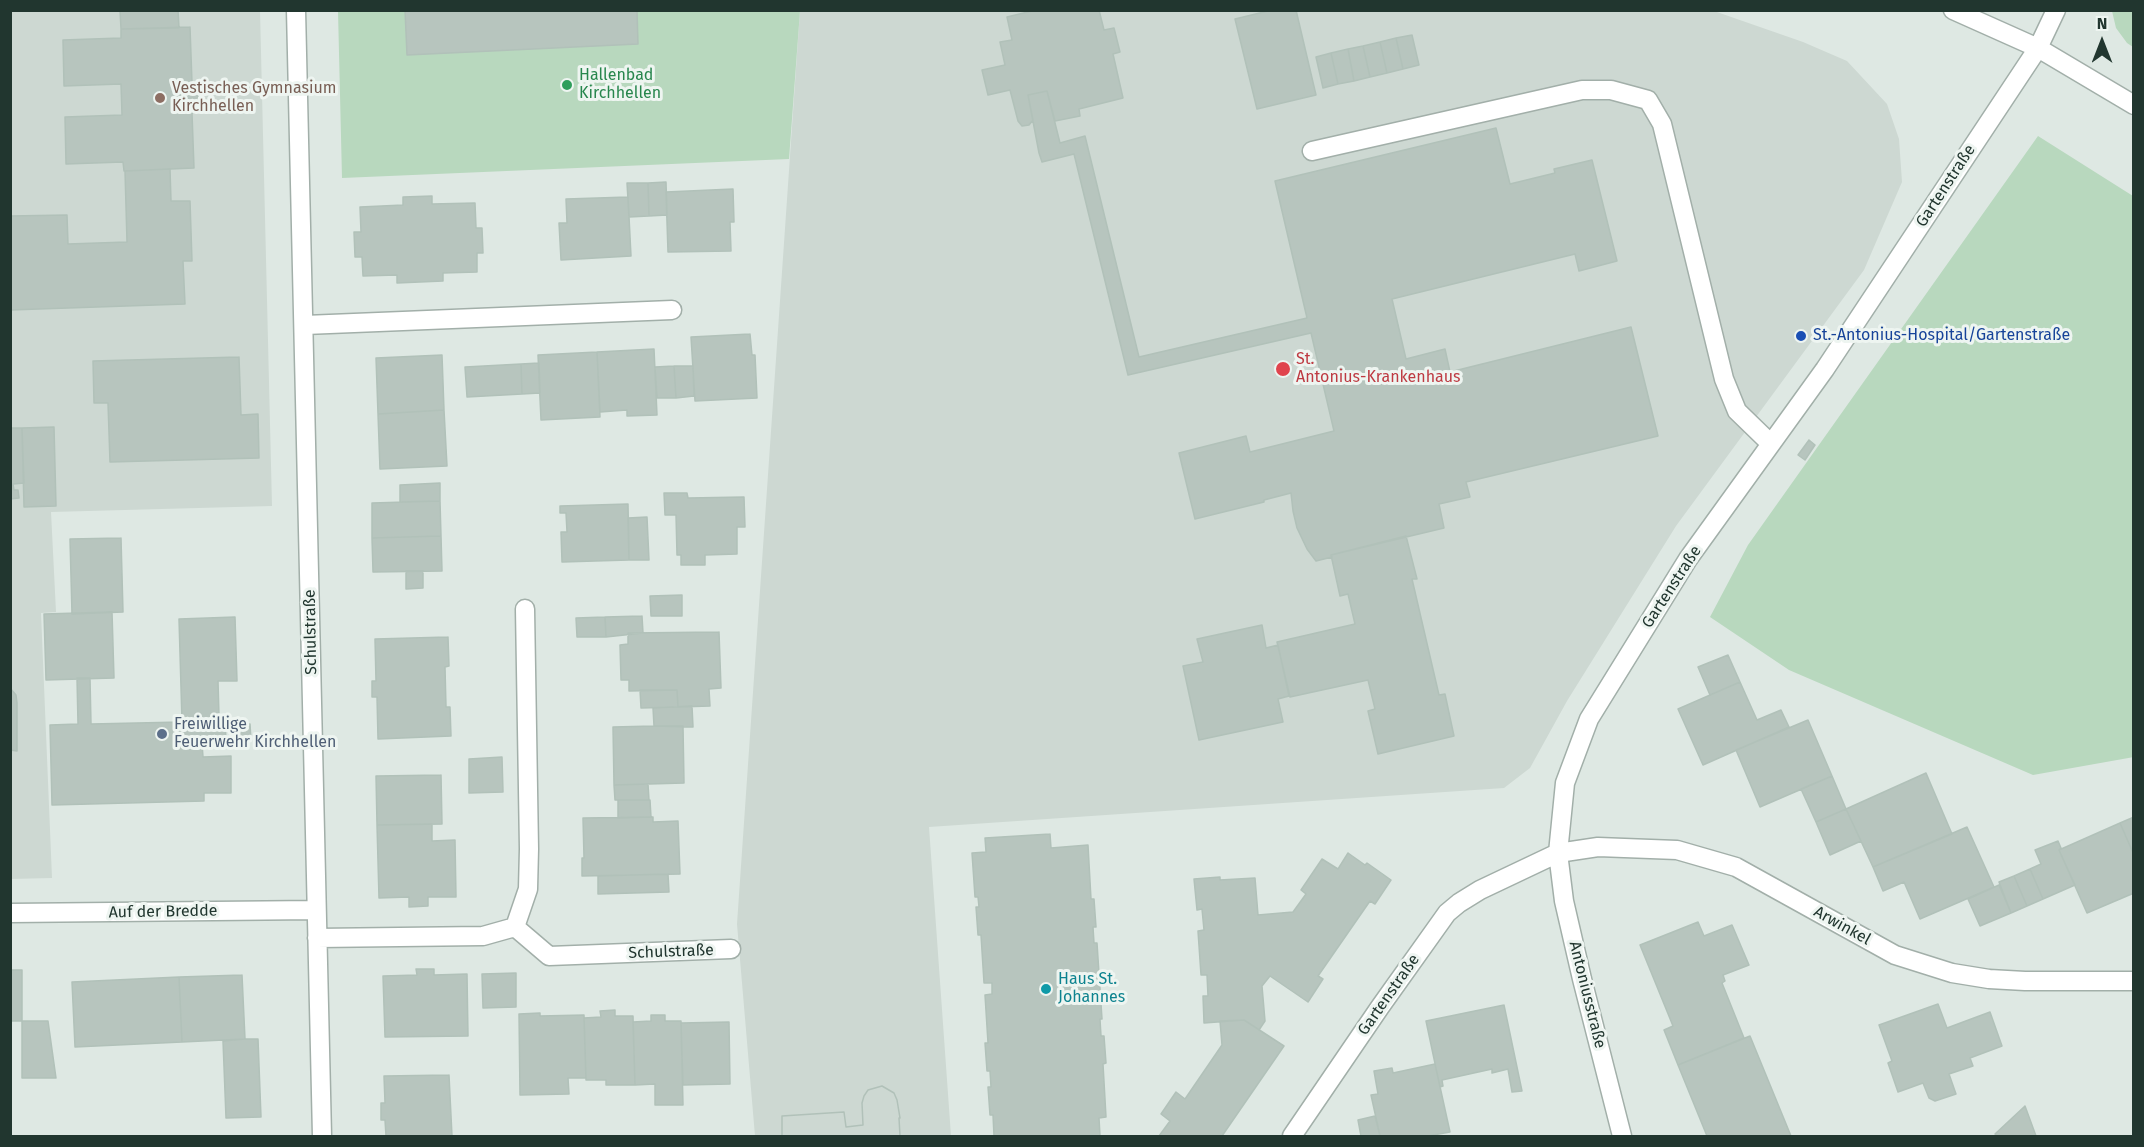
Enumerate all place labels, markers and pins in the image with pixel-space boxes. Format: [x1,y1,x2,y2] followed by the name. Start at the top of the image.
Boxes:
[579,66,661,104] place label: Hallenbad Kirchhellen
[560,78,574,92] marker: Hallenbad Kirchhellen
[172,79,337,117] place label: Vestisches Gymnasium Kirchhellen
[153,91,167,105] marker: Vestisches Gymnasium Kirchhellen
[1813,326,2070,346] place label: St.-Antonius-Hospital/Gartenstraße
[1794,329,1808,343] marker: St.-Antonius-Hospital/Gartenstraße
[1296,350,1461,388] place label: St. Antonius-Krankenhaus
[1274,360,1292,378] marker: St. Antonius-Krankenhaus
[174,715,336,753] place label: Freiwillige Feuerwehr Kirchhellen
[155,727,169,741] marker: Freiwillige Feuerwehr Kirchhellen
[1058,970,1125,1008] place label: Haus St. Johannes
[1039,982,1053,996] marker: Haus St. Johannes

